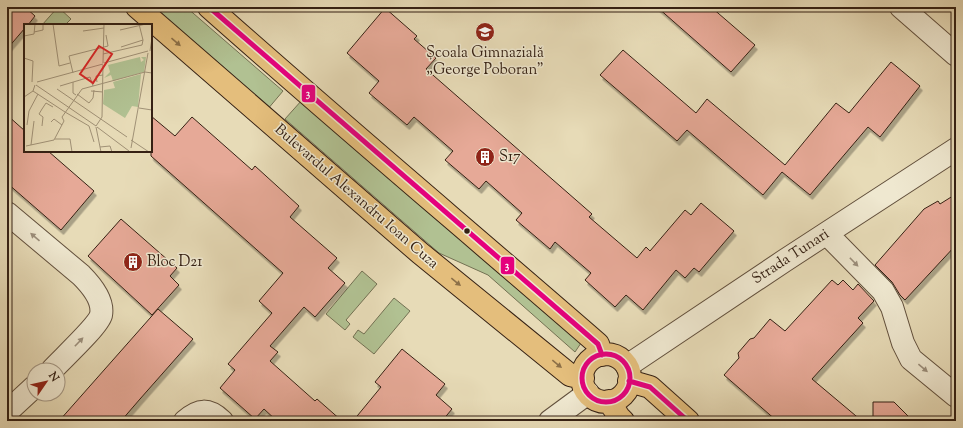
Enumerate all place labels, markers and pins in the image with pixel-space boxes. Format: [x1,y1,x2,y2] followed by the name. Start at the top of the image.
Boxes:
[474,21,496,43] school or university icon: Școala Gimnazială „George Poboran”
[426,43,544,81] place label: Școala Gimnazială „George Poboran”
[474,146,496,168] building icon: S17
[499,147,521,168] place label: S17
[462,226,472,236] unlabelled marker
[122,251,144,273] building icon: Bloc D21
[147,252,202,273] place label: Bloc D21

